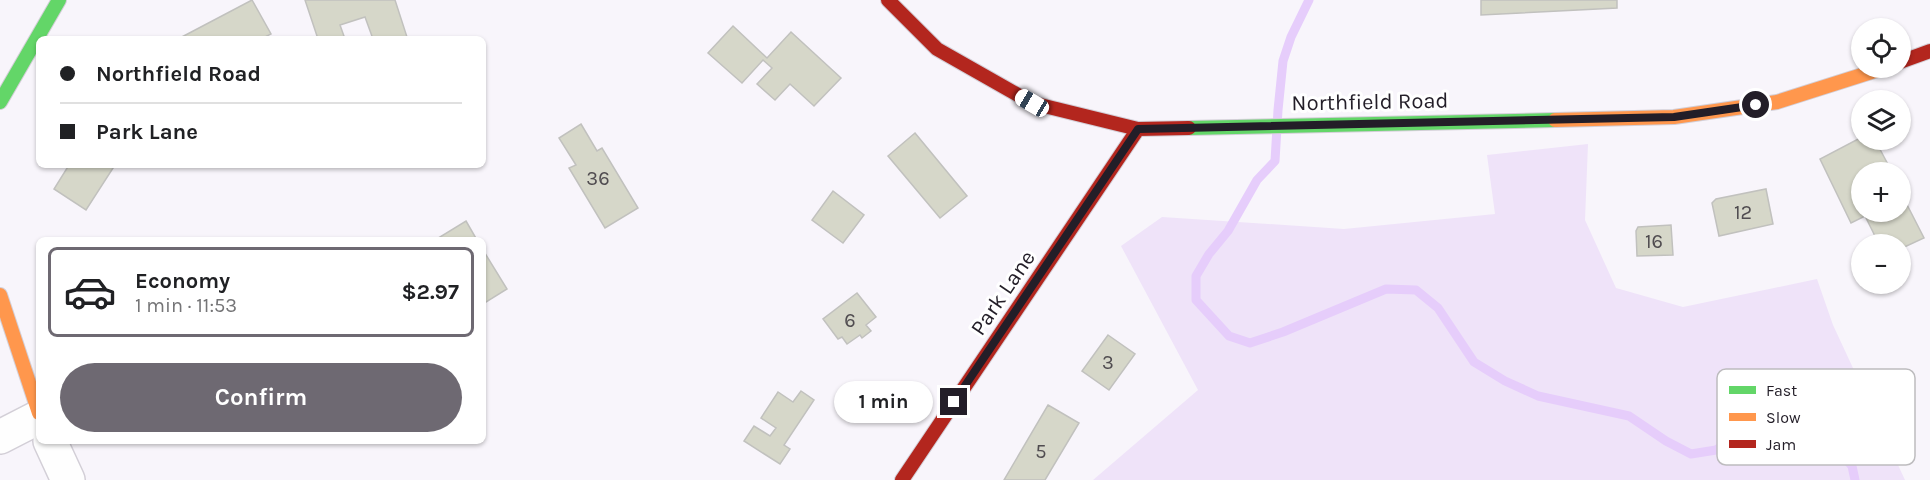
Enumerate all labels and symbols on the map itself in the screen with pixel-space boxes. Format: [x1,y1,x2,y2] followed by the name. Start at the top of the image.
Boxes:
[1012,86,1052,120] car
[1291,88,1449,116] street label: Northfield Road
[1742,91,1769,118] route start
[586,167,610,190] house number: 36
[1734,201,1752,224] house number: 12
[1645,230,1663,253] house number: 16
[965,246,1041,340] street label: Park Lane
[844,309,856,332] house number: 6
[1102,351,1114,374] house number: 3
[1717,369,1915,465] legend
[834,381,933,423] callout: 1 min
[1766,381,1797,400] text: Fast
[940,388,967,415] route end
[1766,408,1801,427] text: Slow
[1766,435,1796,454] text: Jam
[1035,440,1047,463] house number: 5

